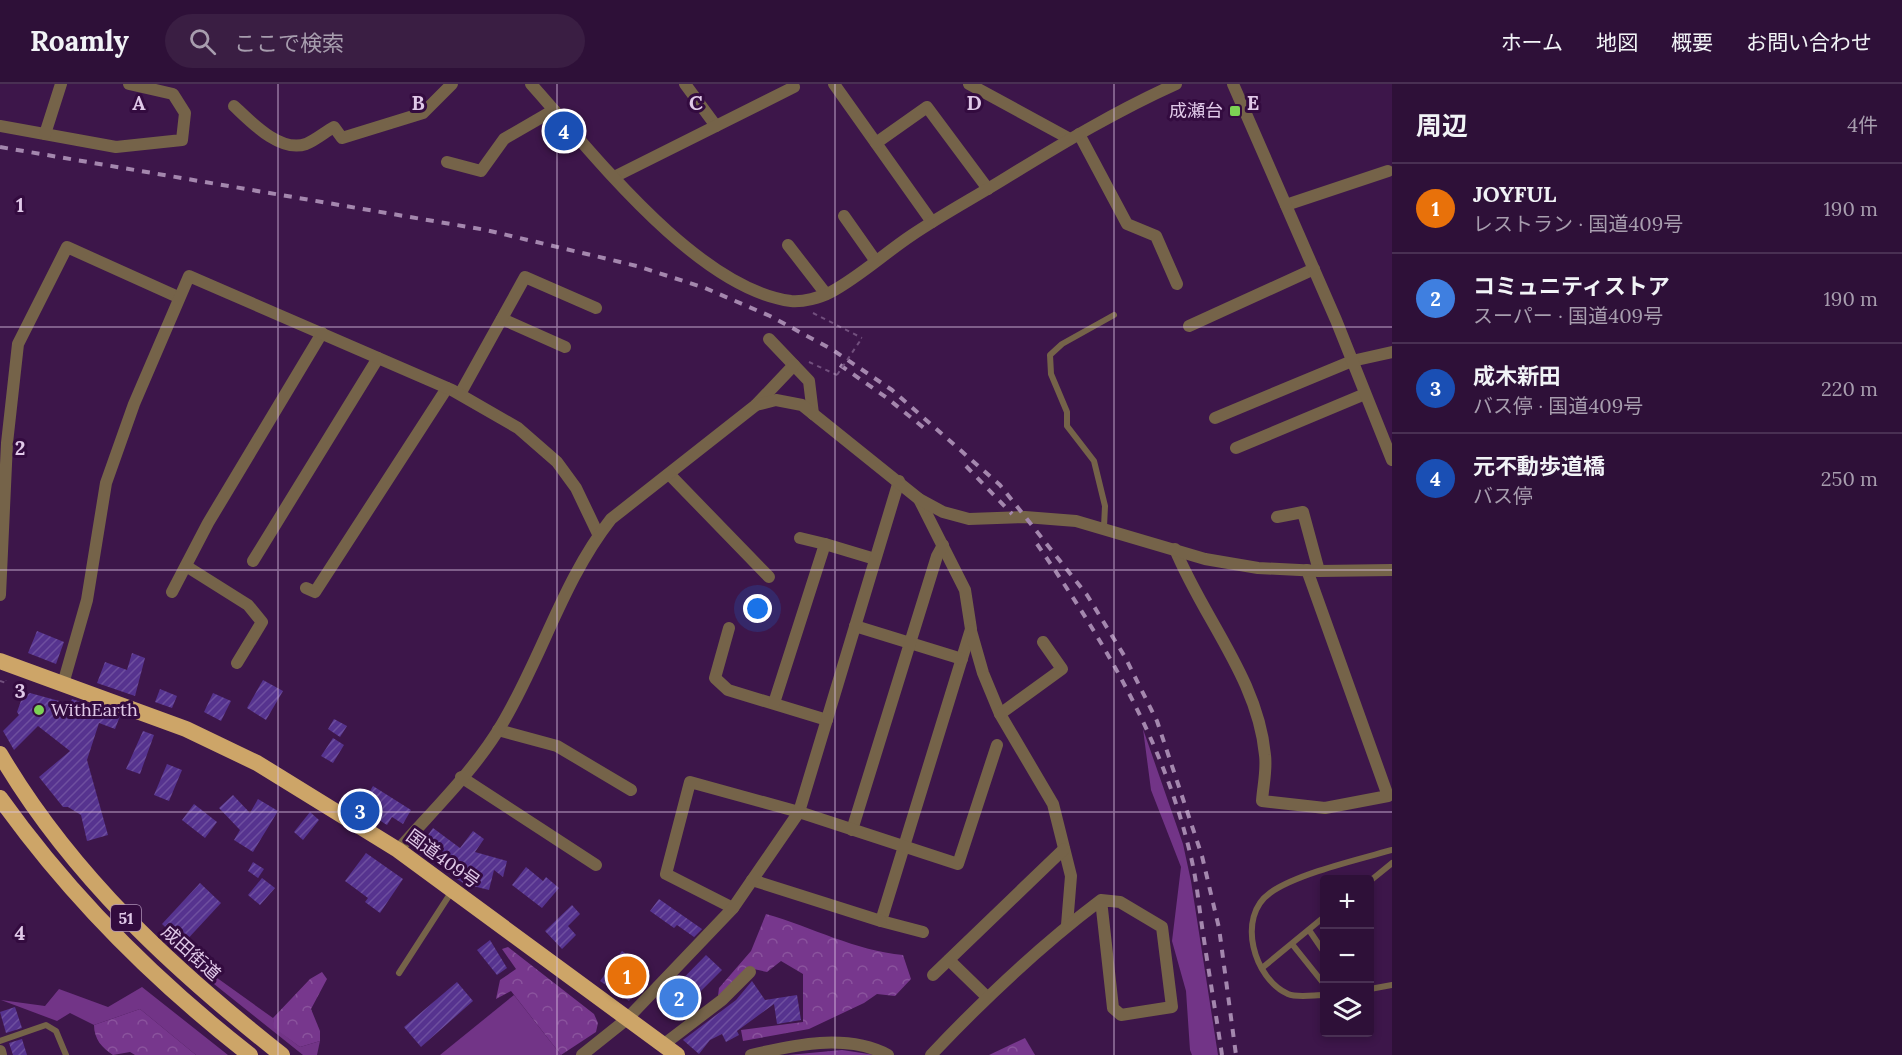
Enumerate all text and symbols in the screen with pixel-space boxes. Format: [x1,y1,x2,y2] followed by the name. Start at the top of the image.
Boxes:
[165,14,585,68] search box
[30,23,129,59] text: Roamly
[186,25,219,58] icon: search
[234,29,344,57] text: ここで検索
[1501,29,1563,56] text: ホーム
[1596,29,1638,56] text: 地図
[1671,29,1713,56] text: 概要
[1746,29,1872,56] text: お問い合わせ
[132,90,146,115] text: A
[411,90,425,115] text: B
[689,90,703,115] text: C
[966,90,982,115] text: D
[1247,90,1259,115] text: E
[1169,99,1223,122] place label: 成瀬台
[1228,104,1242,118] marker: 成瀬台
[544,108,584,154] pin: 4
[1416,109,1468,142] text: 周辺
[1847,112,1878,137] text: 4件
[1473,180,1556,208] text: JOYFUL
[16,192,24,217] text: 1
[1431,196,1440,221] text: 1
[1824,196,1878,221] text: 190 m
[1473,211,1683,236] text: レストラン · 国道409号
[1473,272,1670,300] text: コミュニティストア
[1430,286,1441,311] text: 2
[1824,286,1878,311] text: 190 m
[1473,303,1663,328] text: スーパー · 国道409号
[1473,362,1561,390] text: 成木新田
[1430,376,1441,401] text: 3
[1821,376,1878,401] text: 220 m
[1473,393,1643,418] text: バス停 · 国道409号
[15,435,25,460] text: 2
[1473,452,1605,480] text: 元不動歩道橋
[1430,466,1441,491] text: 4
[1821,466,1878,491] text: 250 m
[1473,483,1533,508] text: バス停
[743,594,772,623] your location
[14,678,26,703] text: 3
[51,698,138,721] place label: WithEarth
[32,703,46,717] marker: WithEarth
[340,788,380,834] pin: 3
[402,824,485,893] street label: 国道409号
[1320,875,1374,1037] map controls
[1320,875,1374,929] button: +
[111,905,141,931] road number: 51
[15,920,26,945] text: 4
[157,920,226,985] street label: 成田街道
[1320,929,1374,983] button: −
[608,954,646,998] pin: 1
[660,976,698,1020] pin: 2
[1320,983,1374,1037] button: layers

